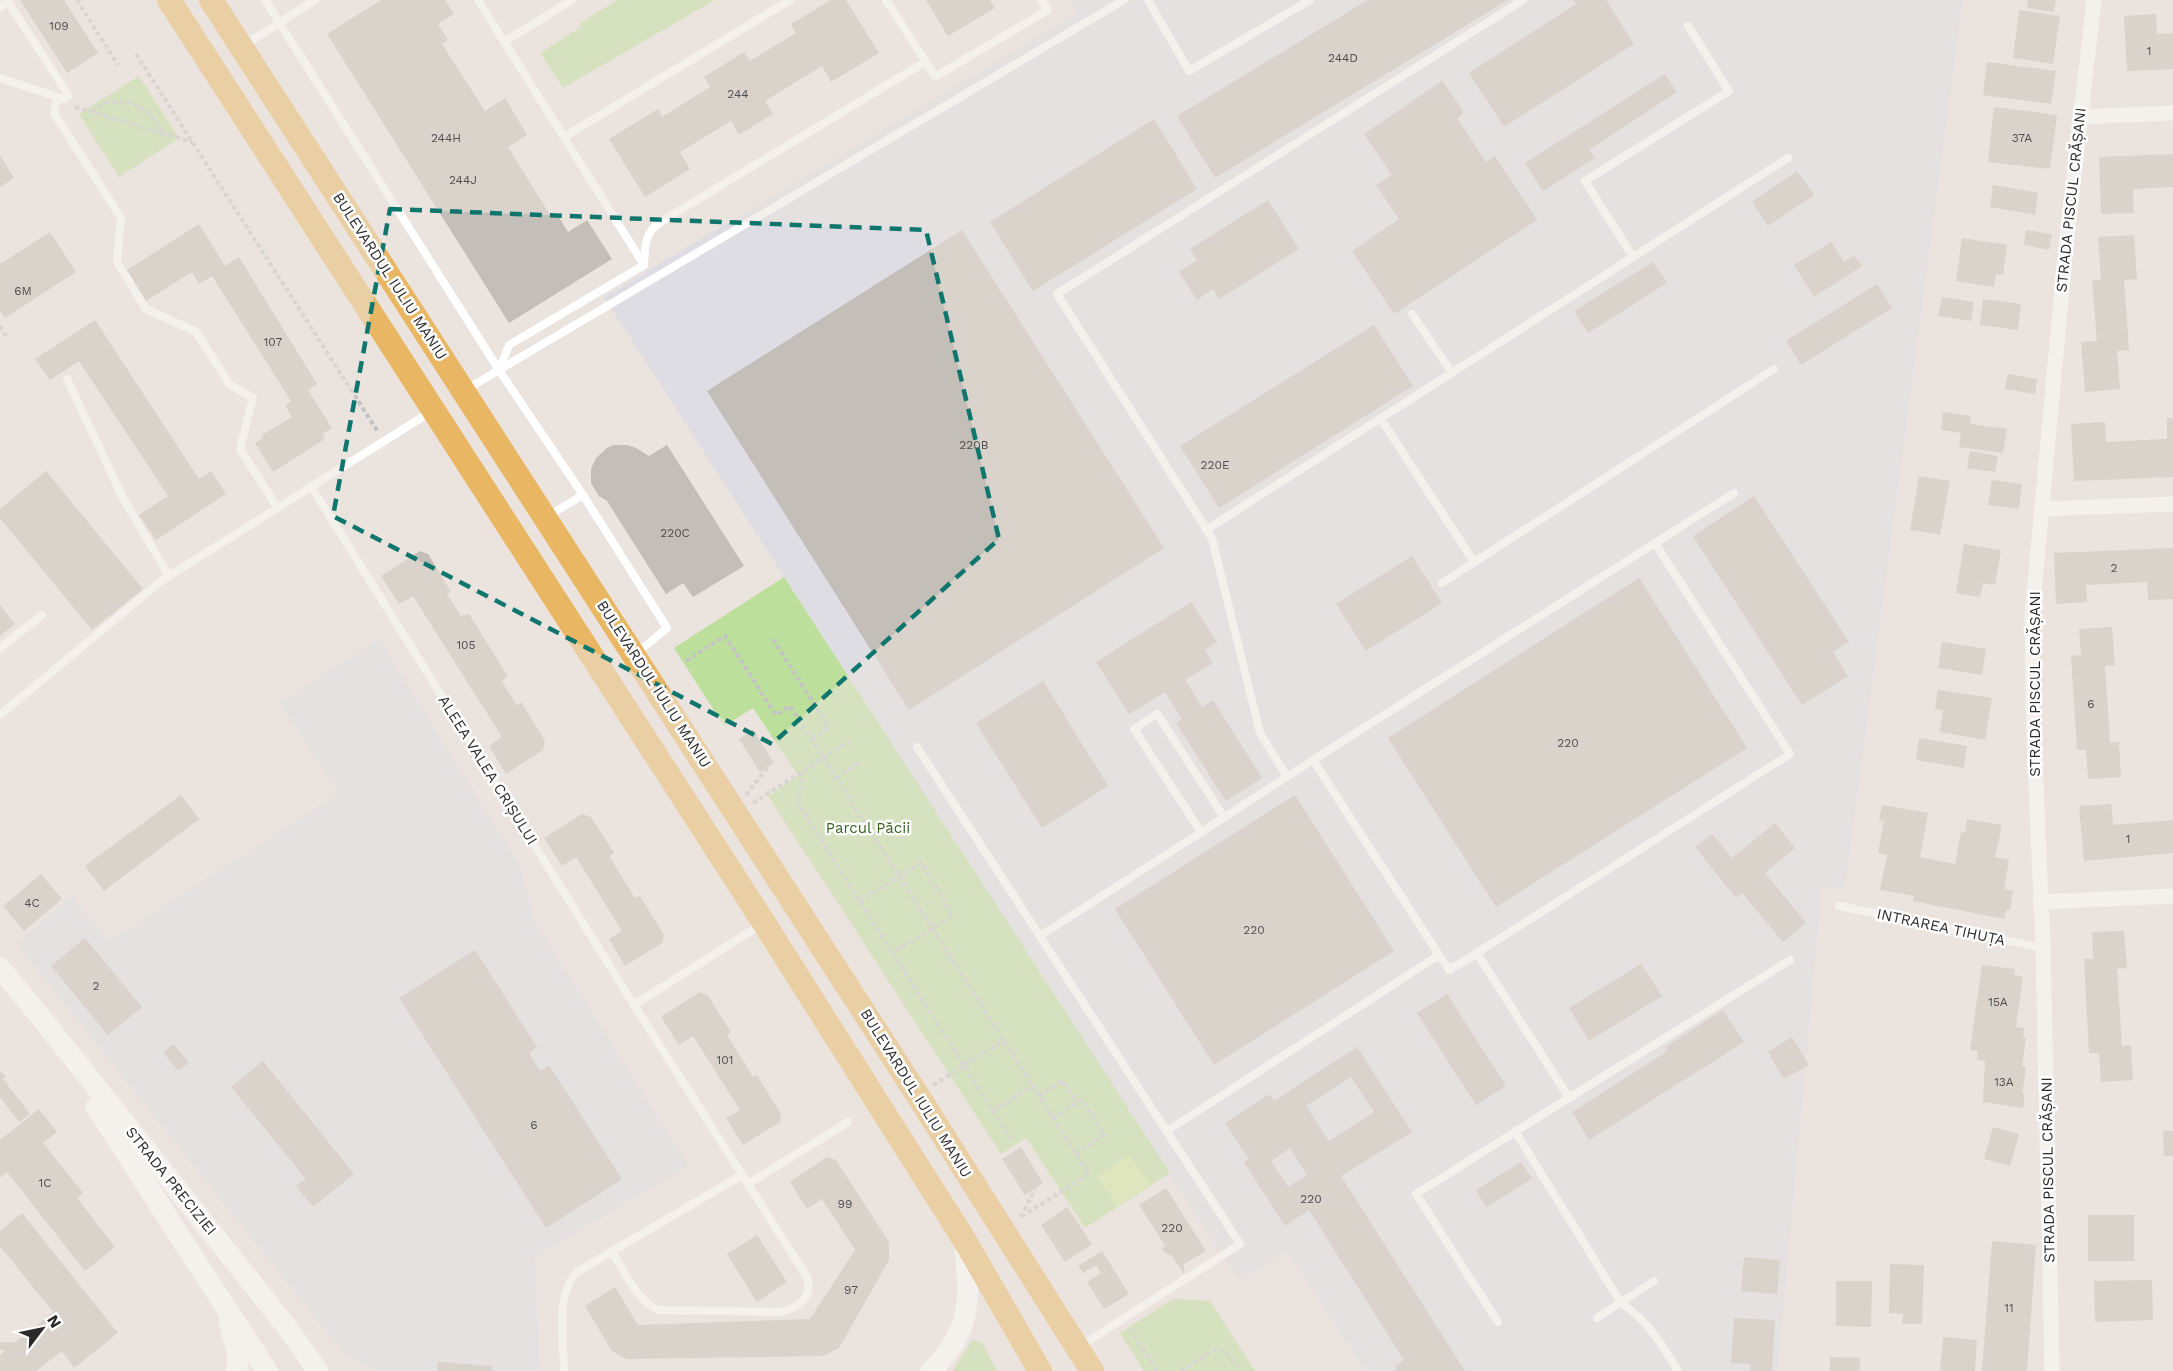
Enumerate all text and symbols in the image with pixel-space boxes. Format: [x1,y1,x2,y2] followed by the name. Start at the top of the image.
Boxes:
[49,19,69,33] house number: 109
[2147,44,2151,58] house number: 1
[1328,51,1358,65] house number: 244D
[727,87,749,101] house number: 244
[2052,107,2090,293] street label: STRADA PISCUL CRĂȘANI
[431,131,461,145] house number: 244H
[2012,131,2032,145] house number: 37A
[449,173,477,187] house number: 244J
[329,189,451,363] street label: BULEVARDUL IULIU MANIU
[14,284,32,298] house number: 6M
[264,335,283,349] house number: 107
[959,438,989,452] house number: 220B
[1200,458,1230,472] house number: 220E
[660,526,690,540] house number: 220C
[2111,561,2118,575] house number: 2
[2026,591,2044,777] street label: STRADA PISCUL CRĂȘANI
[593,597,715,771] street label: BULEVARDUL IULIU MANIU
[456,638,476,652] house number: 105
[435,692,541,848] street label: ALEEA VALEA CRIȘULUI
[2087,697,2095,711] house number: 6
[1557,736,1579,750] house number: 220
[826,819,910,837] park label: Parcul Păcii
[2126,832,2130,846] house number: 1
[24,896,40,910] house number: 4C
[1875,905,2007,949] street label: INTRAREA TIHUȚA
[1243,923,1265,937] house number: 220
[93,979,100,993] house number: 2
[1988,995,2008,1009] house number: 15A
[856,1005,976,1181] street label: BULEVARDUL IULIU MANIU
[717,1053,733,1067] house number: 101
[1994,1075,2014,1089] house number: 13A
[2037,1077,2059,1263] street label: STRADA PISCUL CRĂȘANI
[530,1118,538,1132] house number: 6
[122,1123,220,1239] street label: STRADA PRECIZIEI
[39,1176,51,1190] house number: 1C
[1300,1192,1322,1206] house number: 220
[838,1197,852,1211] house number: 99
[1161,1221,1183,1235] house number: 220
[844,1283,858,1297] house number: 97
[12,1299,72,1359] north arrow
[2004,1301,2014,1315] house number: 11
[43,1311,65,1331] text: N

